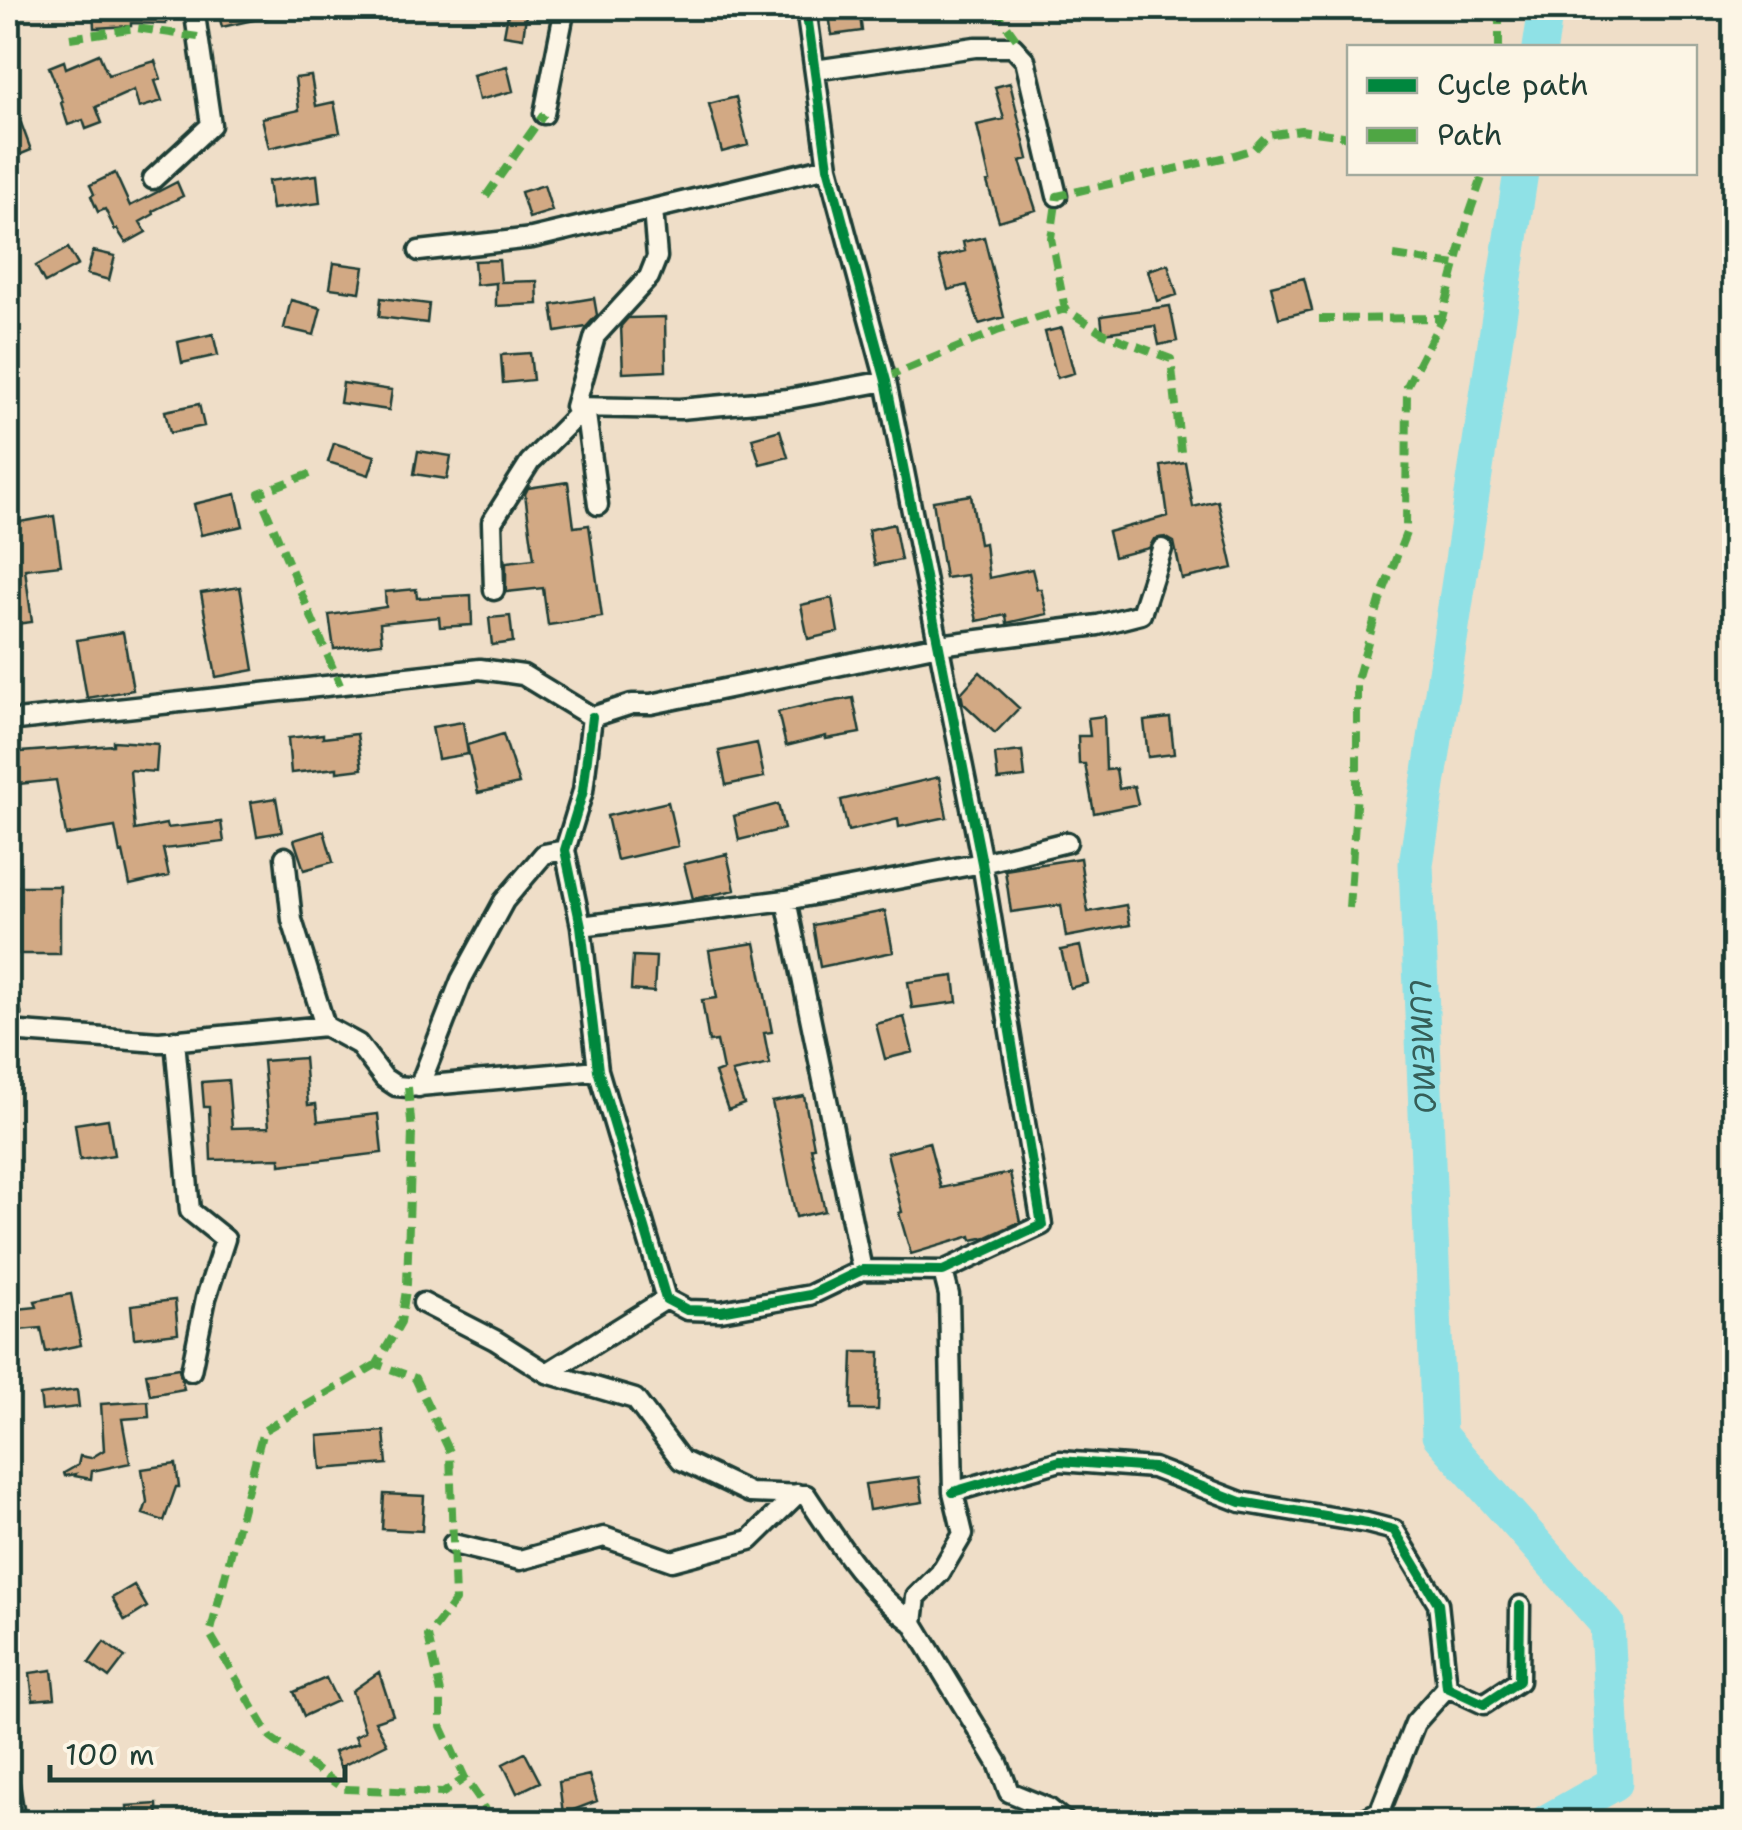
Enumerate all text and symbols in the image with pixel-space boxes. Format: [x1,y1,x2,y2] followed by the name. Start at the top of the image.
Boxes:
[1347,45,1697,175] legend
[1437,64,1589,105] text: Cycle path
[1437,114,1503,155] text: Path
[1400,978,1447,1114] water label: LUMEMO
[50,1720,345,1782] scale bar
[65,1734,155,1775] text: 100 m

